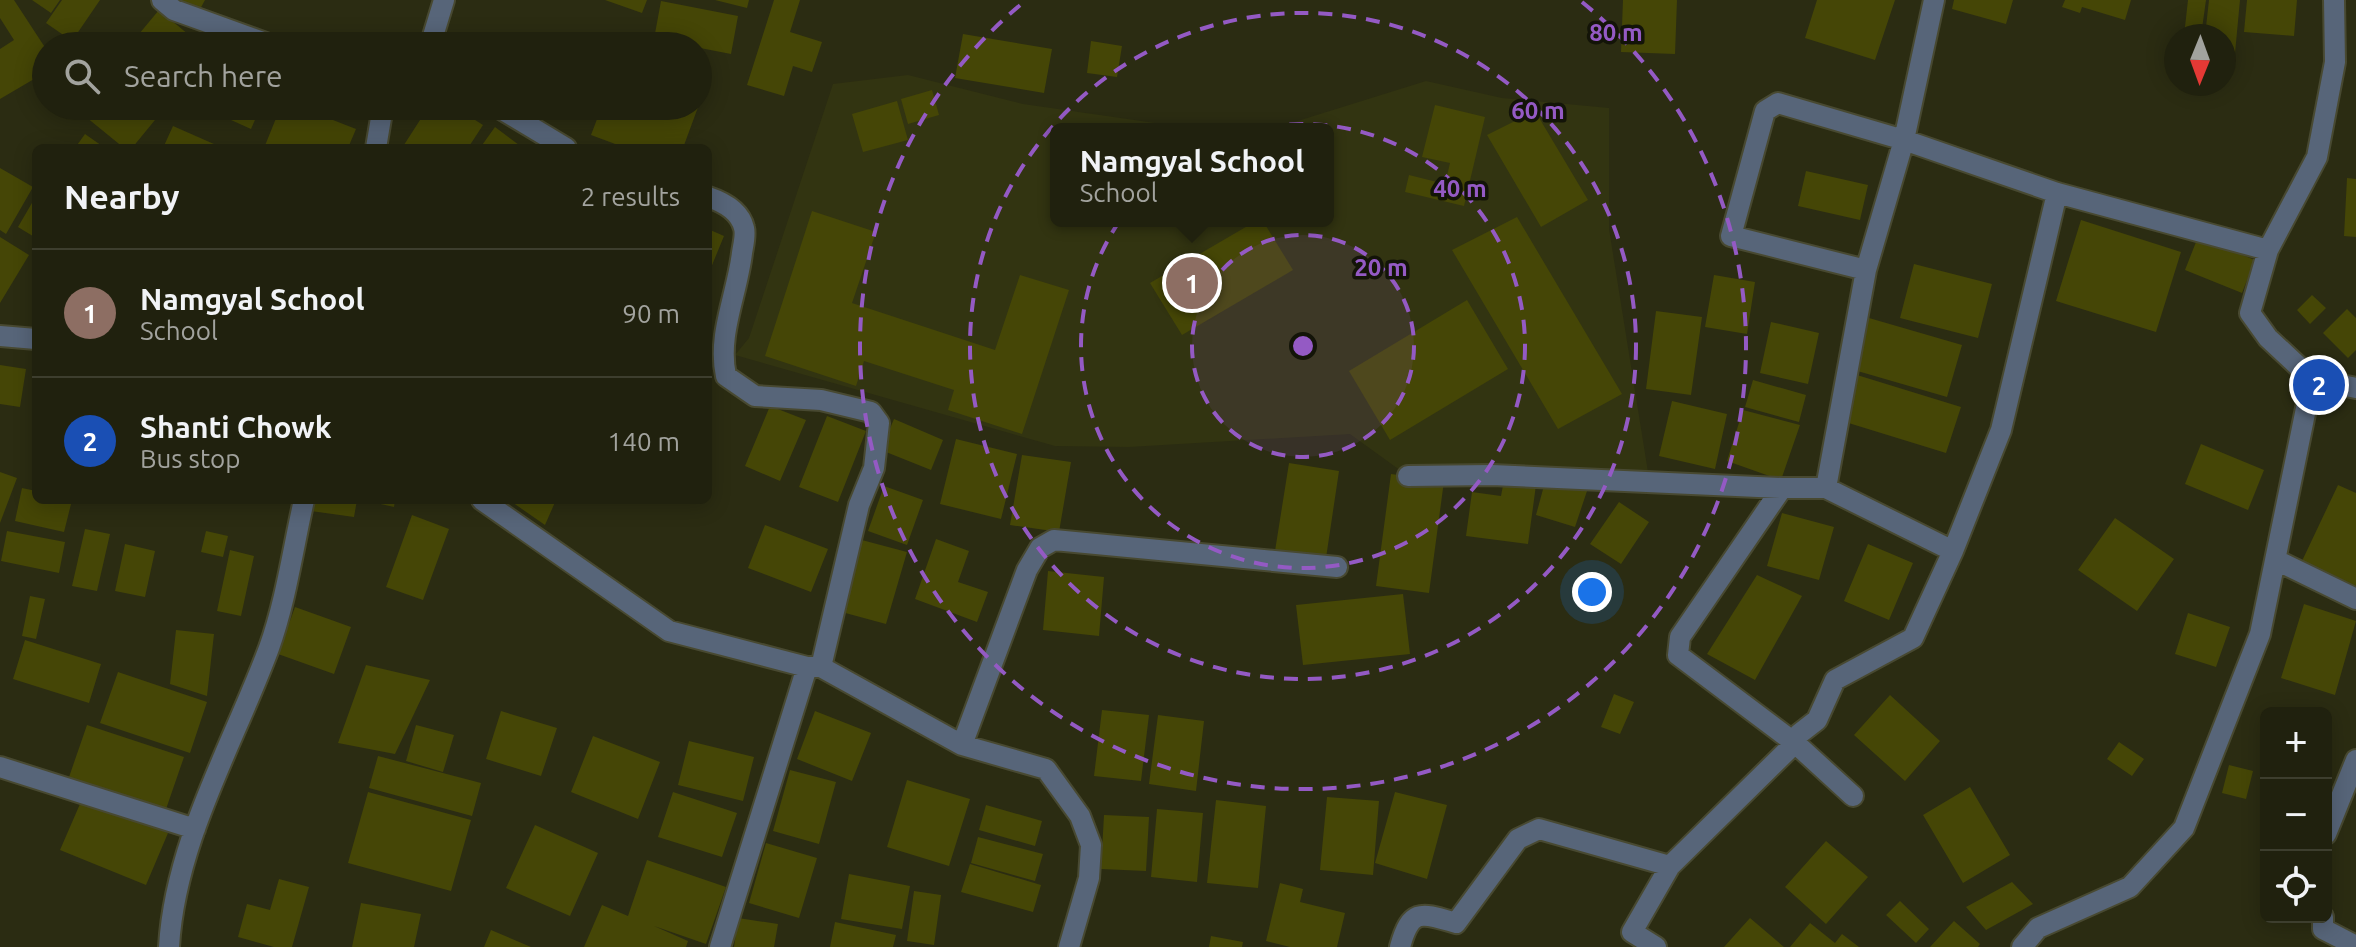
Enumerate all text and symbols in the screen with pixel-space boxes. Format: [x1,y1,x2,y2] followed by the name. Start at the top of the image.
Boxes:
[1589,19,1643,46] text: 80 m
[2164,24,2236,96] north arrow
[32,32,712,120] search box
[60,54,104,98] icon: search
[124,59,283,93] text: Search here
[1511,97,1565,124] text: 60 m
[1050,123,1334,227] popup
[1080,144,1304,178] text: Namgyal School
[1433,175,1487,202] text: 40 m
[64,177,179,215] text: Nearby
[1080,178,1158,207] text: School
[581,182,680,211] text: 2 results
[1166,253,1218,313] pin: 1
[1354,254,1408,281] text: 20 m
[140,282,365,316] text: Namgyal School
[83,299,97,328] text: 1
[622,299,680,328] text: 90 m
[140,316,218,345] text: School
[1289,332,1317,360] centre of rings
[2293,355,2345,415] pin: 2
[140,410,332,444] text: Shanti Chowk
[83,427,97,456] text: 2
[608,427,680,456] text: 140 m
[140,444,240,473] text: Bus stop
[1572,572,1612,612] your location
[2260,707,2332,923] map controls
[2260,707,2332,779] button: +
[2260,779,2332,851] button: −
[2260,851,2332,923] button: locate

